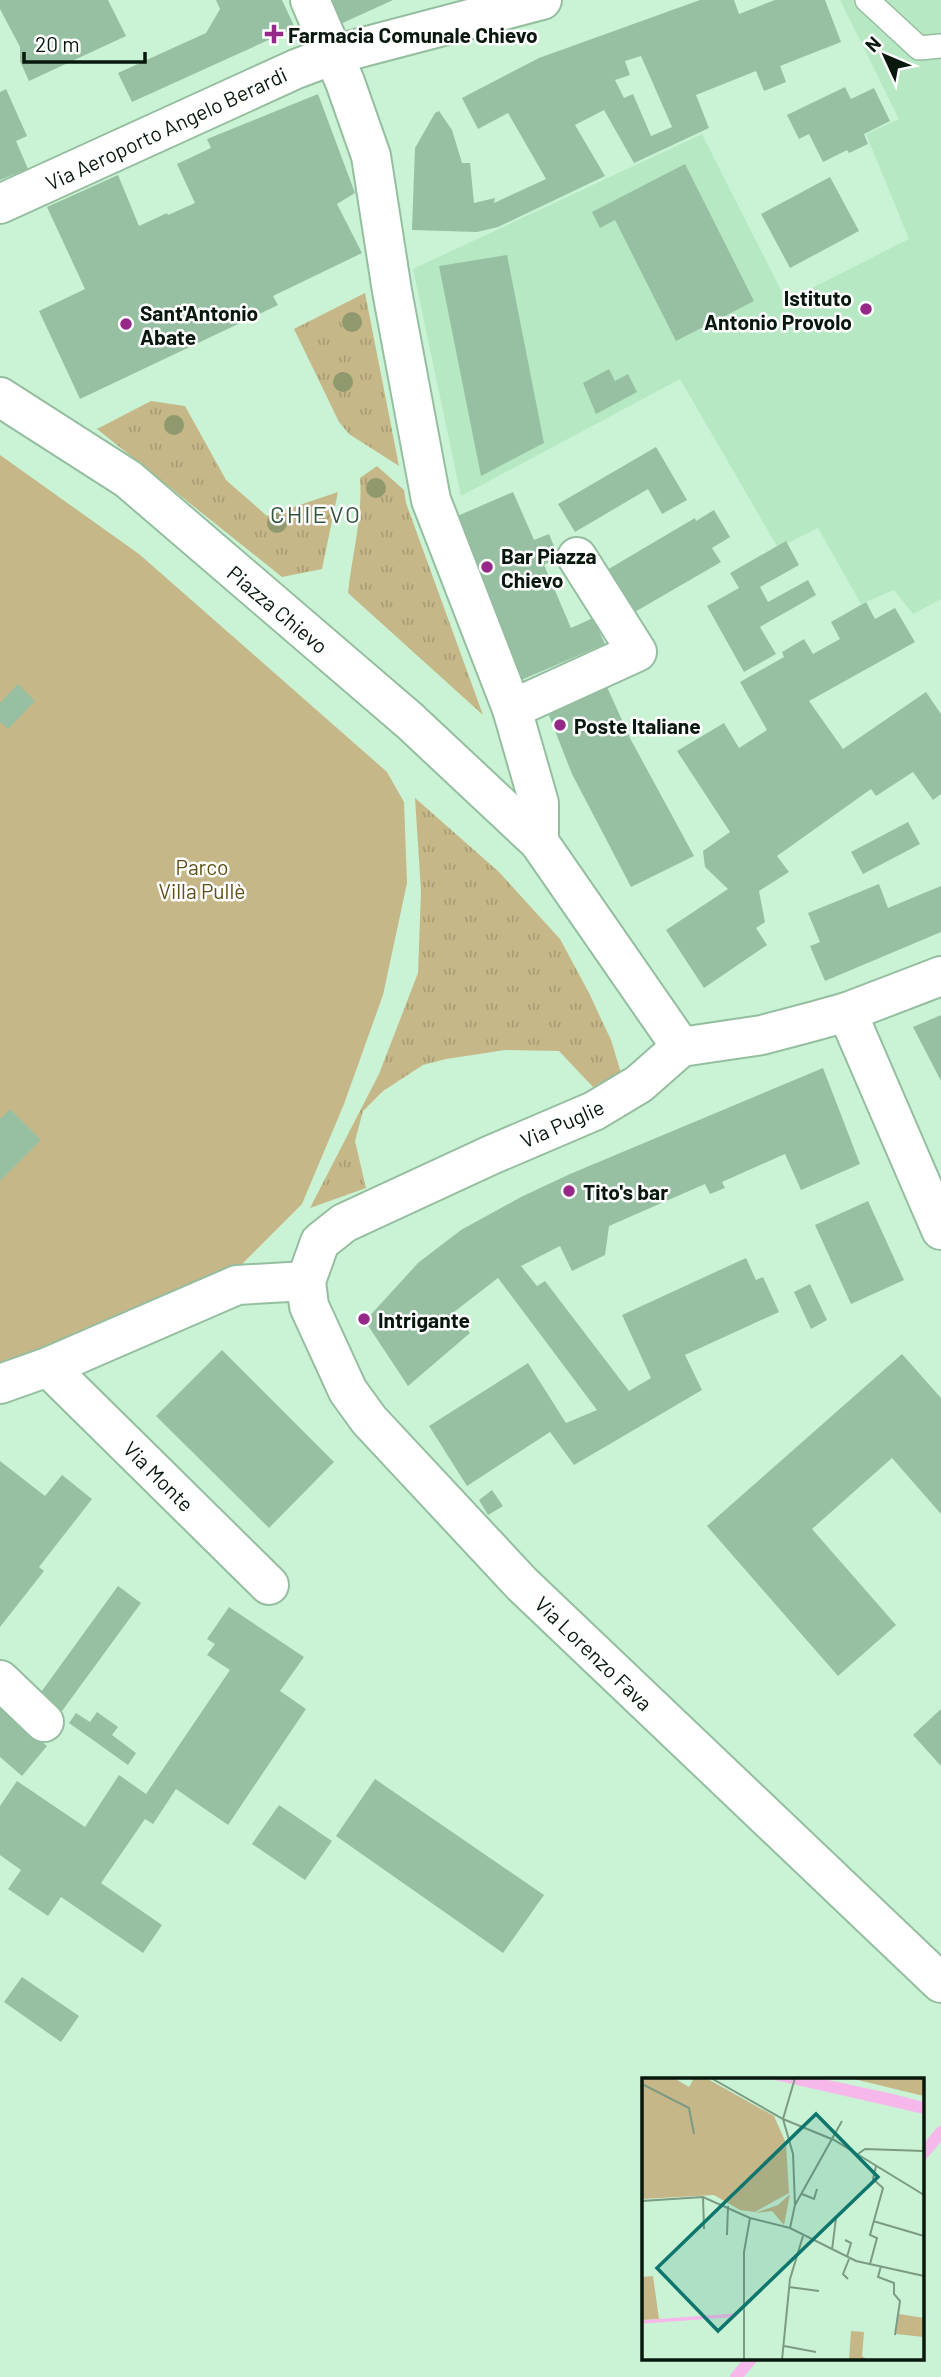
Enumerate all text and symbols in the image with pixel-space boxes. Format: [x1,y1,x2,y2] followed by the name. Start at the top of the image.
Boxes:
[24,21,145,65] scale bar
[850,21,920,91] north arrow
[288,22,538,47] place label: Farmacia Comunale Chievo
[266,26,282,42] marker: Farmacia Comunale Chievo
[35,31,80,56] text: 20 m
[860,31,885,56] text: N
[41,61,291,195] street label: Via Aeroporto Angelo Berardi
[704,285,852,334] place label: Istituto Antonio Provolo
[140,300,258,349] place label: Sant'Antonio Abate
[858,301,874,317] marker: Istituto Antonio Provolo
[118,316,134,332] marker: Sant'Antonio Abate
[270,499,362,528] district label: CHIEVO
[501,543,597,592] place label: Bar Piazza Chievo
[479,559,495,575] marker: Bar Piazza Chievo
[223,560,333,658] street label: Piazza Chievo
[574,713,701,738] place label: Poste Italiane
[552,717,568,733] marker: Poste Italiane
[159,854,245,903] park label: Parco Villa Pullè
[516,1093,608,1153] street label: Via Puglie
[583,1179,668,1204] place label: Tito's bar
[561,1183,577,1199] marker: Tito's bar
[378,1307,470,1332] place label: Intrigante
[356,1311,372,1327] marker: Intrigante
[119,1436,199,1516] street label: Via Monte
[530,1591,658,1715] street label: Via Lorenzo Fava
[642,2078,923,2360] inset map

